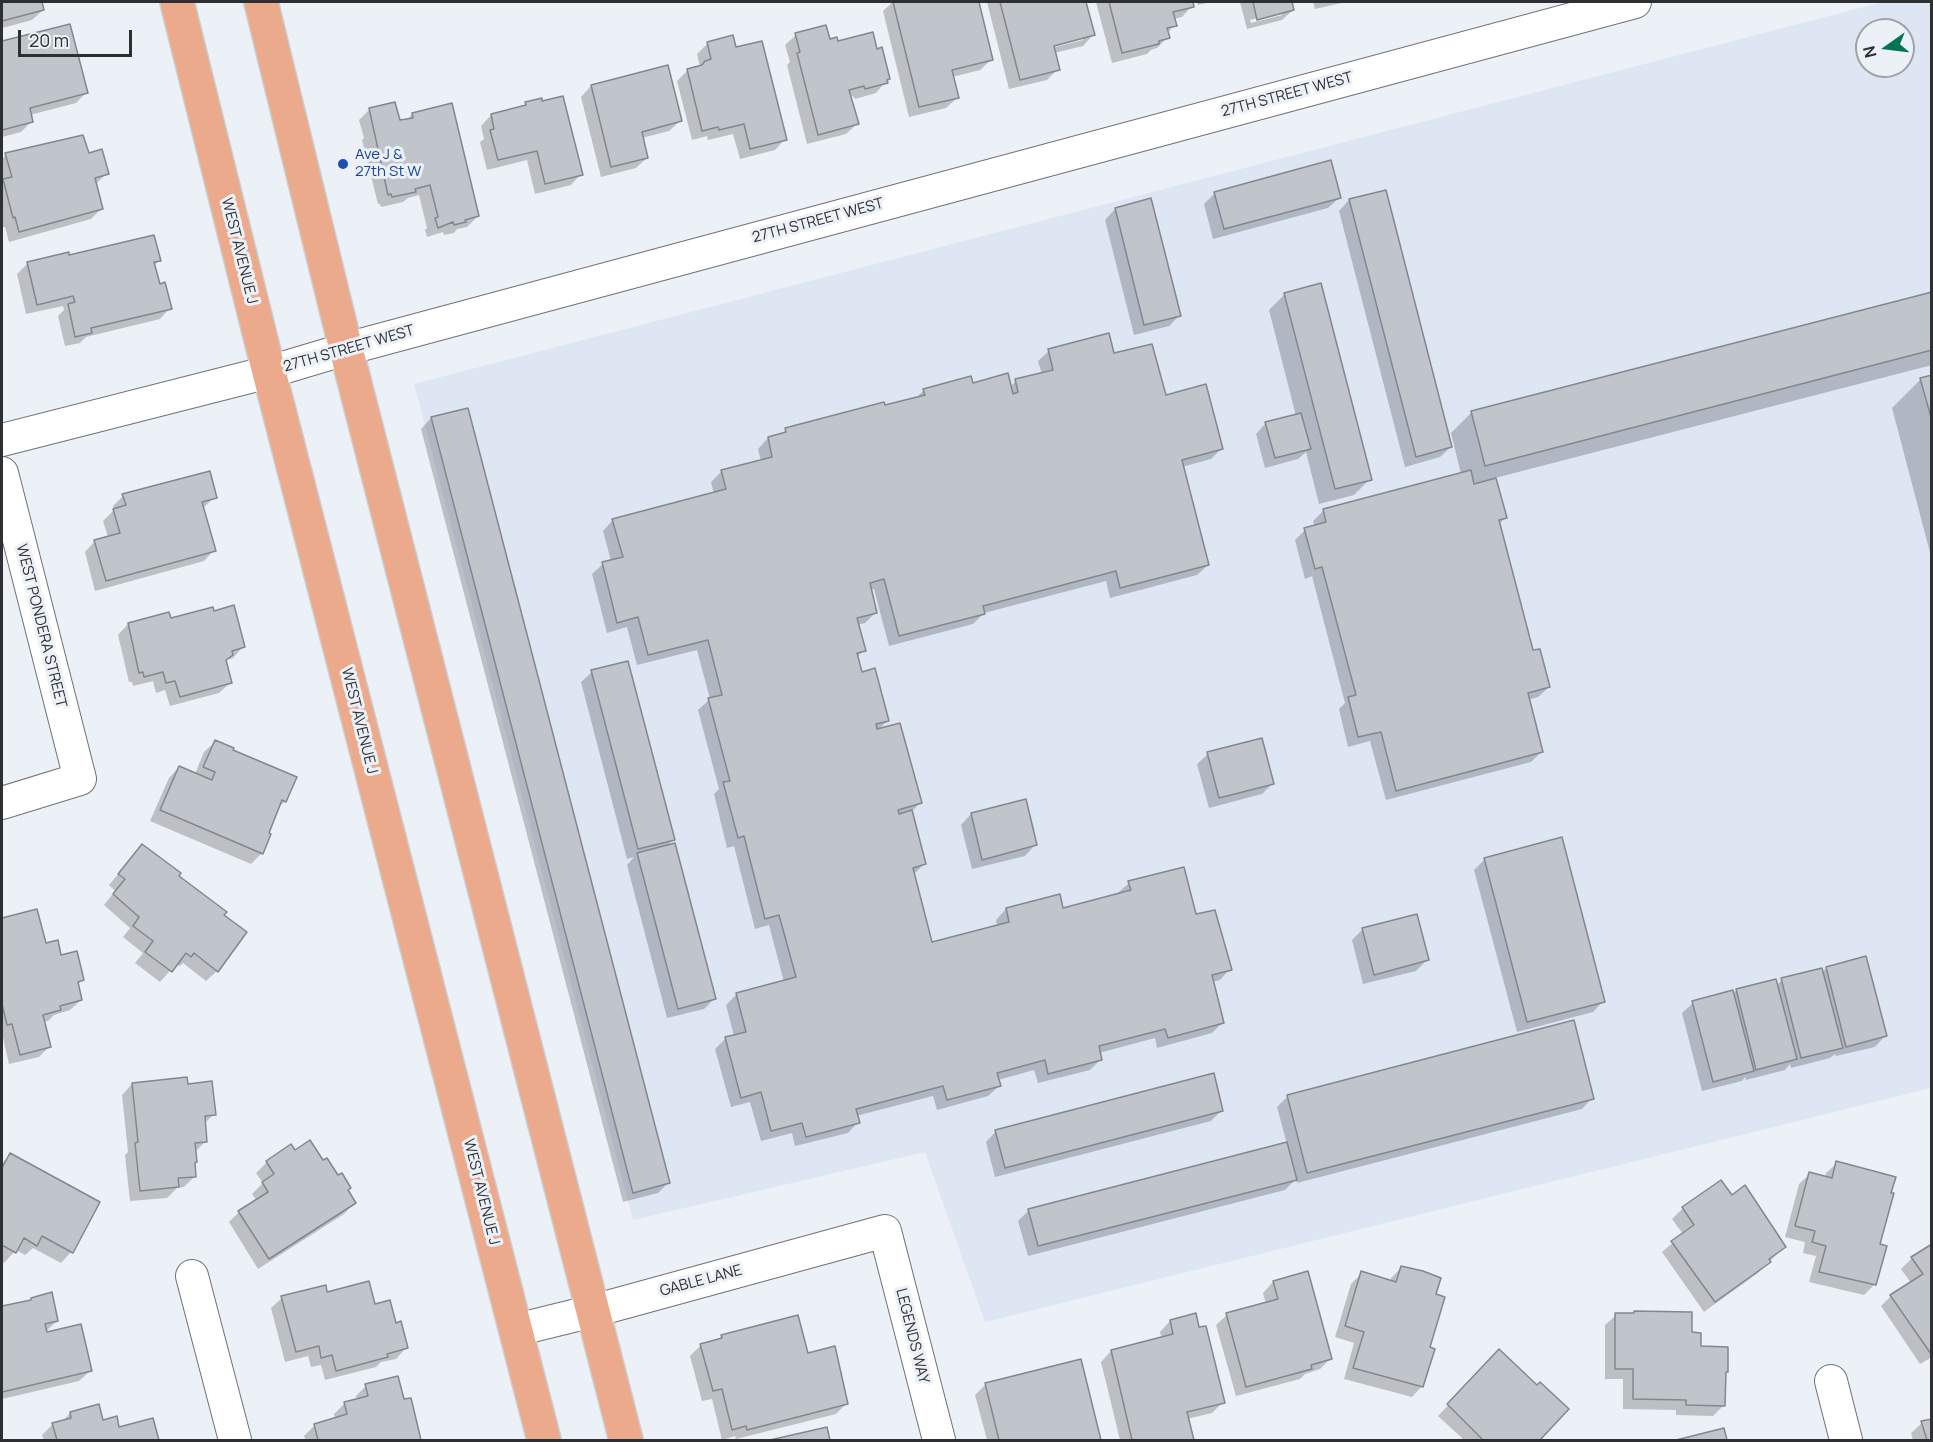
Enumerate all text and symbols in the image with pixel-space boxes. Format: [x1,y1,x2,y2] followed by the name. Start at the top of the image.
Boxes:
[21,18,135,56] scale bar
[1855,18,1915,78] north arrow
[29,28,69,52] text: 20 m
[1857,44,1882,60] text: N
[1219,69,1355,121] street label: 27TH STREET WEST
[355,146,421,181] place label: Ave J & 27th St W
[336,157,350,171] marker: Ave J & 27th St W
[750,195,886,247] street label: 27TH STREET WEST
[217,196,261,306] street label: WEST AVENUE J
[281,322,417,376] street label: 27TH STREET WEST
[12,542,70,710] street label: WEST PONDERA STREET
[337,666,381,776] street label: WEST AVENUE J
[459,1137,503,1247] street label: WEST AVENUE J
[658,1261,744,1301] street label: GABLE LANE
[891,1287,933,1385] street label: LEGENDS WAY

